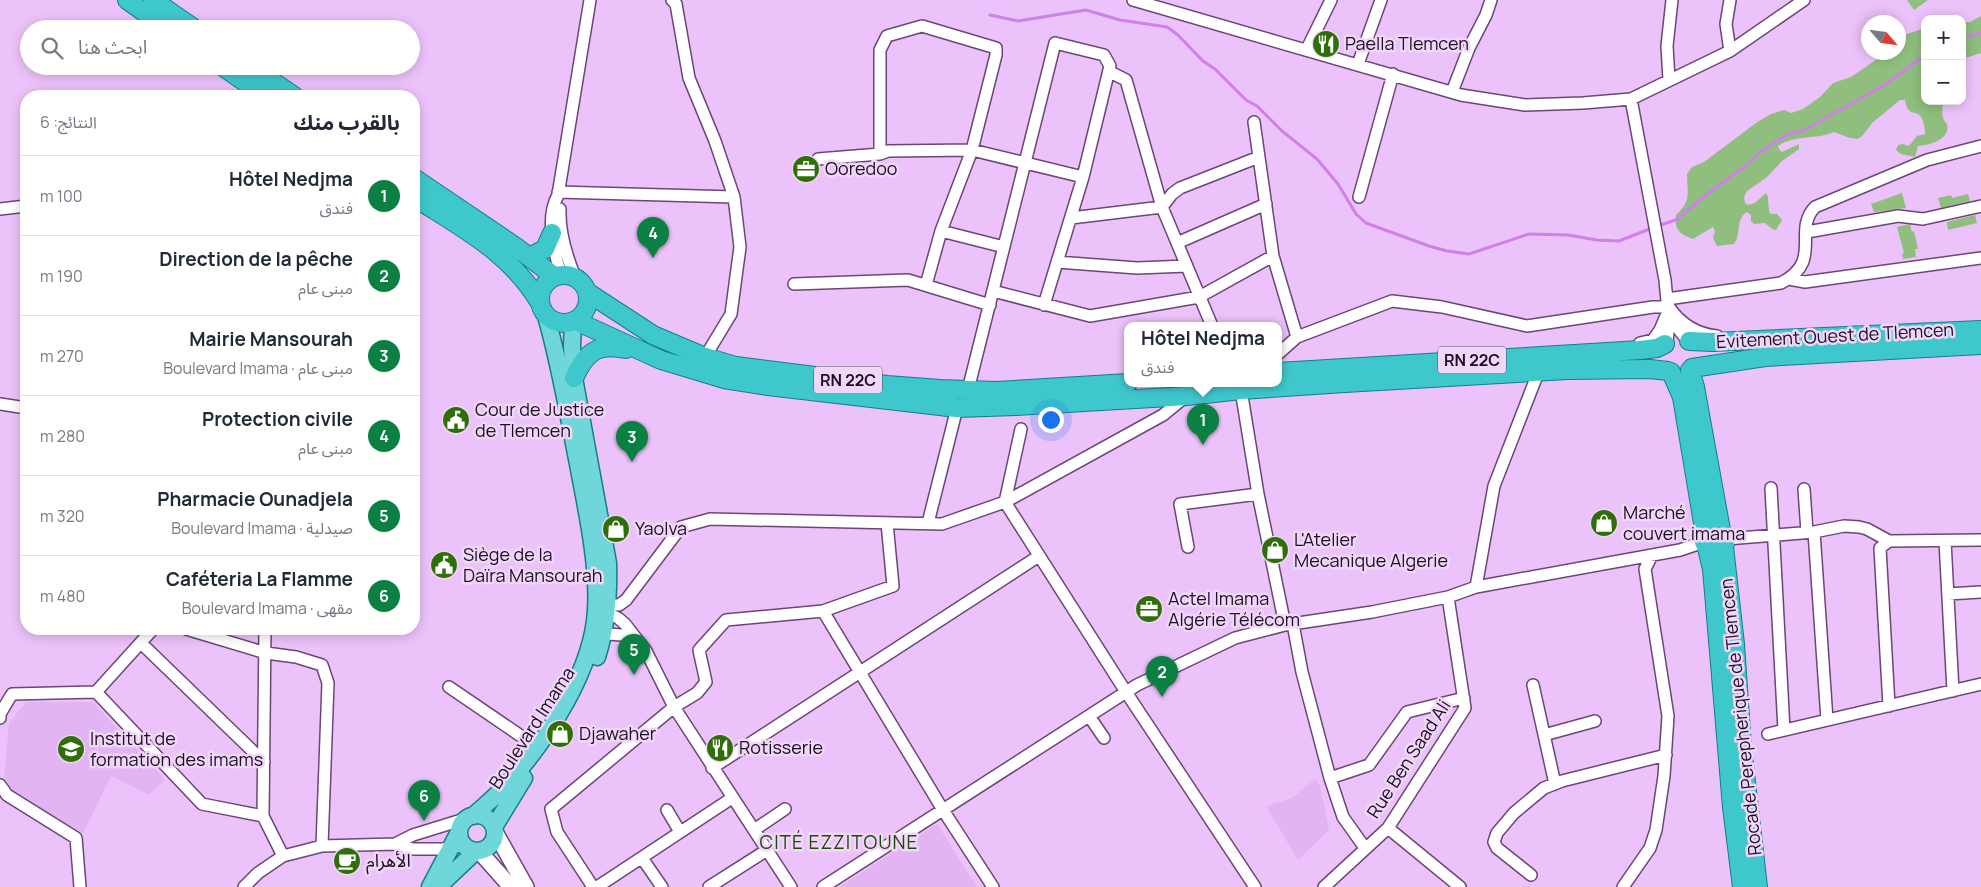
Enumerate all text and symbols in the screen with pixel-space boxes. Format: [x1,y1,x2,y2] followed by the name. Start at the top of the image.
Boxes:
[1861,15,1906,60] north arrow
[1921,15,1966,105] map controls
[1921,15,1966,60] button: +
[20,20,420,75] search box
[1311,29,1341,59] restaurant icon: Paella Tlemcen
[1345,31,1469,55] place label: Paella Tlemcen
[38,34,66,62] icon: search
[78,34,147,60] text: ابحث هنا
[1921,60,1966,105] button: −
[293,108,400,136] text: بالقرب منك
[40,111,97,133] text: النتائج: 6
[791,154,821,184] office icon: Ooredoo
[825,156,897,180] place label: Ooredoo
[229,166,353,192] text: Hôtel Nedjma
[40,185,83,207] text: 100 m
[381,185,388,207] text: 1
[319,197,353,219] text: فندق
[637,217,669,258] pin: 4
[159,246,353,272] text: Direction de la pêche
[40,265,83,287] text: 190 m
[379,265,389,287] text: 2
[298,277,353,299] text: مبنى عام
[1715,317,1954,353] street label: Evitement Ouest de Tlemcen
[1124,322,1282,387] popup
[1141,325,1265,351] text: Hôtel Nedjma
[189,326,353,352] text: Mairie Mansourah
[40,345,84,367] text: 270 m
[379,345,389,367] text: 3
[1438,346,1506,374] road number: RN 22C
[1141,356,1175,378] text: فندق
[163,357,353,379] text: مبنى عام · Boulevard Imama
[814,366,882,394] road number: RN 22C
[475,397,604,442] place label: Cour de Justice de Tlemcen
[1187,404,1219,445] pin: 1
[441,405,471,435] public building icon: Cour de Justice de Tlemcen
[202,406,353,432] text: Protection civile
[1038,407,1064,433] your location
[616,421,648,462] pin: 3
[40,425,85,447] text: 280 m
[379,425,389,447] text: 4
[298,437,353,459] text: مبنى عام
[157,486,353,512] text: Pharmacie Ounadjela
[1623,500,1745,545] place label: Marché couvert imama
[40,505,85,527] text: 320 m
[379,505,389,527] text: 5
[1589,508,1619,538] shop icon: Marché couvert imama
[601,514,631,544] shop icon: Yaolva
[635,516,687,540] place label: Yaolva
[171,517,353,539] text: صيدلية · Boulevard Imama
[1294,527,1448,572] place label: L'Atelier Mecanique Algerie
[1260,535,1290,565] shop icon: L'Atelier Mecanique Algerie
[463,542,602,587] place label: Siège de la Daïra Mansourah
[429,550,459,580] public building icon: Siège de la Daïra Mansourah
[166,566,353,592] text: Caféteria La Flamme
[1714,577,1766,857] street label: Rocade Perepherique de Tlemcen
[40,585,85,607] text: 480 m
[379,585,389,607] text: 6
[1168,586,1300,631] place label: Actel Imama Algérie Télécom
[1134,594,1164,624] office icon: Actel Imama Algérie Télécom
[182,597,353,619] text: مقهى · Boulevard Imama
[618,634,650,675] pin: 5
[1146,656,1178,697] pin: 2
[483,662,580,793] street label: Boulevard Imama
[1361,695,1456,822] street label: Rue Ben Saad Ali
[545,719,575,749] shop icon: Djawaher
[579,721,657,745] place label: Djawaher
[90,726,263,771] place label: Institut de formation des imams
[705,733,735,763] restaurant icon: Rotisserie
[56,734,86,764] school or university icon: Institut de formation des imams
[739,735,823,759] place label: Rotisserie
[408,780,440,821] pin: 6
[760,829,918,855] district label: CITÉ EZZITOUNE
[332,846,362,876] cafe icon: الأهرام
[366,848,411,875] place label: الأهرام

